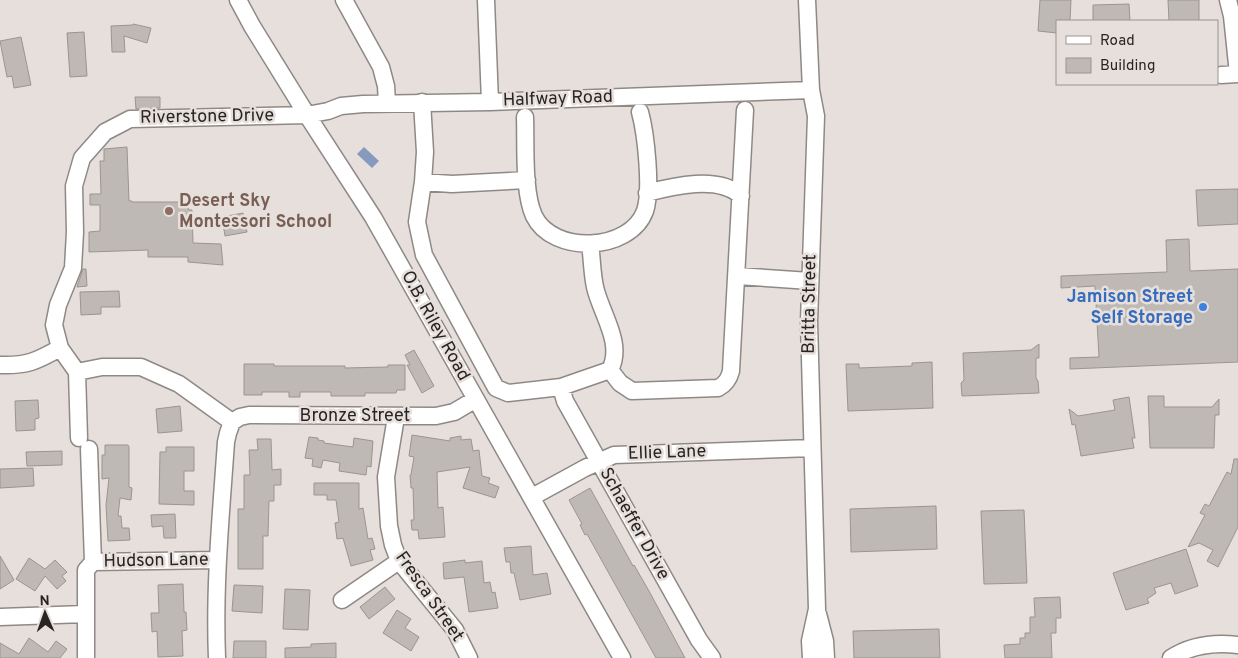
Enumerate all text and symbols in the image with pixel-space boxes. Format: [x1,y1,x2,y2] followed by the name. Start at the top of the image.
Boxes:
[1056,20,1218,85] legend
[1100,32,1135,51] text: Road
[1100,57,1155,76] text: Building
[503,86,613,112] street label: Halfway Road
[140,104,274,130] street label: Riverstone Drive
[179,190,332,234] place label: Desert Sky Montessori School
[163,205,175,217] marker: Desert Sky Montessori School
[798,254,822,354] street label: Britta Street
[395,267,475,385] street label: O.B. Riley Road
[1067,286,1193,330] place label: Jamison Street Self Storage
[1197,301,1209,313] marker: Jamison Street Self Storage
[300,405,410,428] street label: Bronze Street
[627,440,707,466] street label: Ellie Lane
[594,464,674,584] street label: Schaeffer Drive
[389,547,469,647] street label: Fresca Street
[103,549,209,573] street label: Hudson Lane
[20,588,70,638] north arrow
[39,593,50,610] text: N

